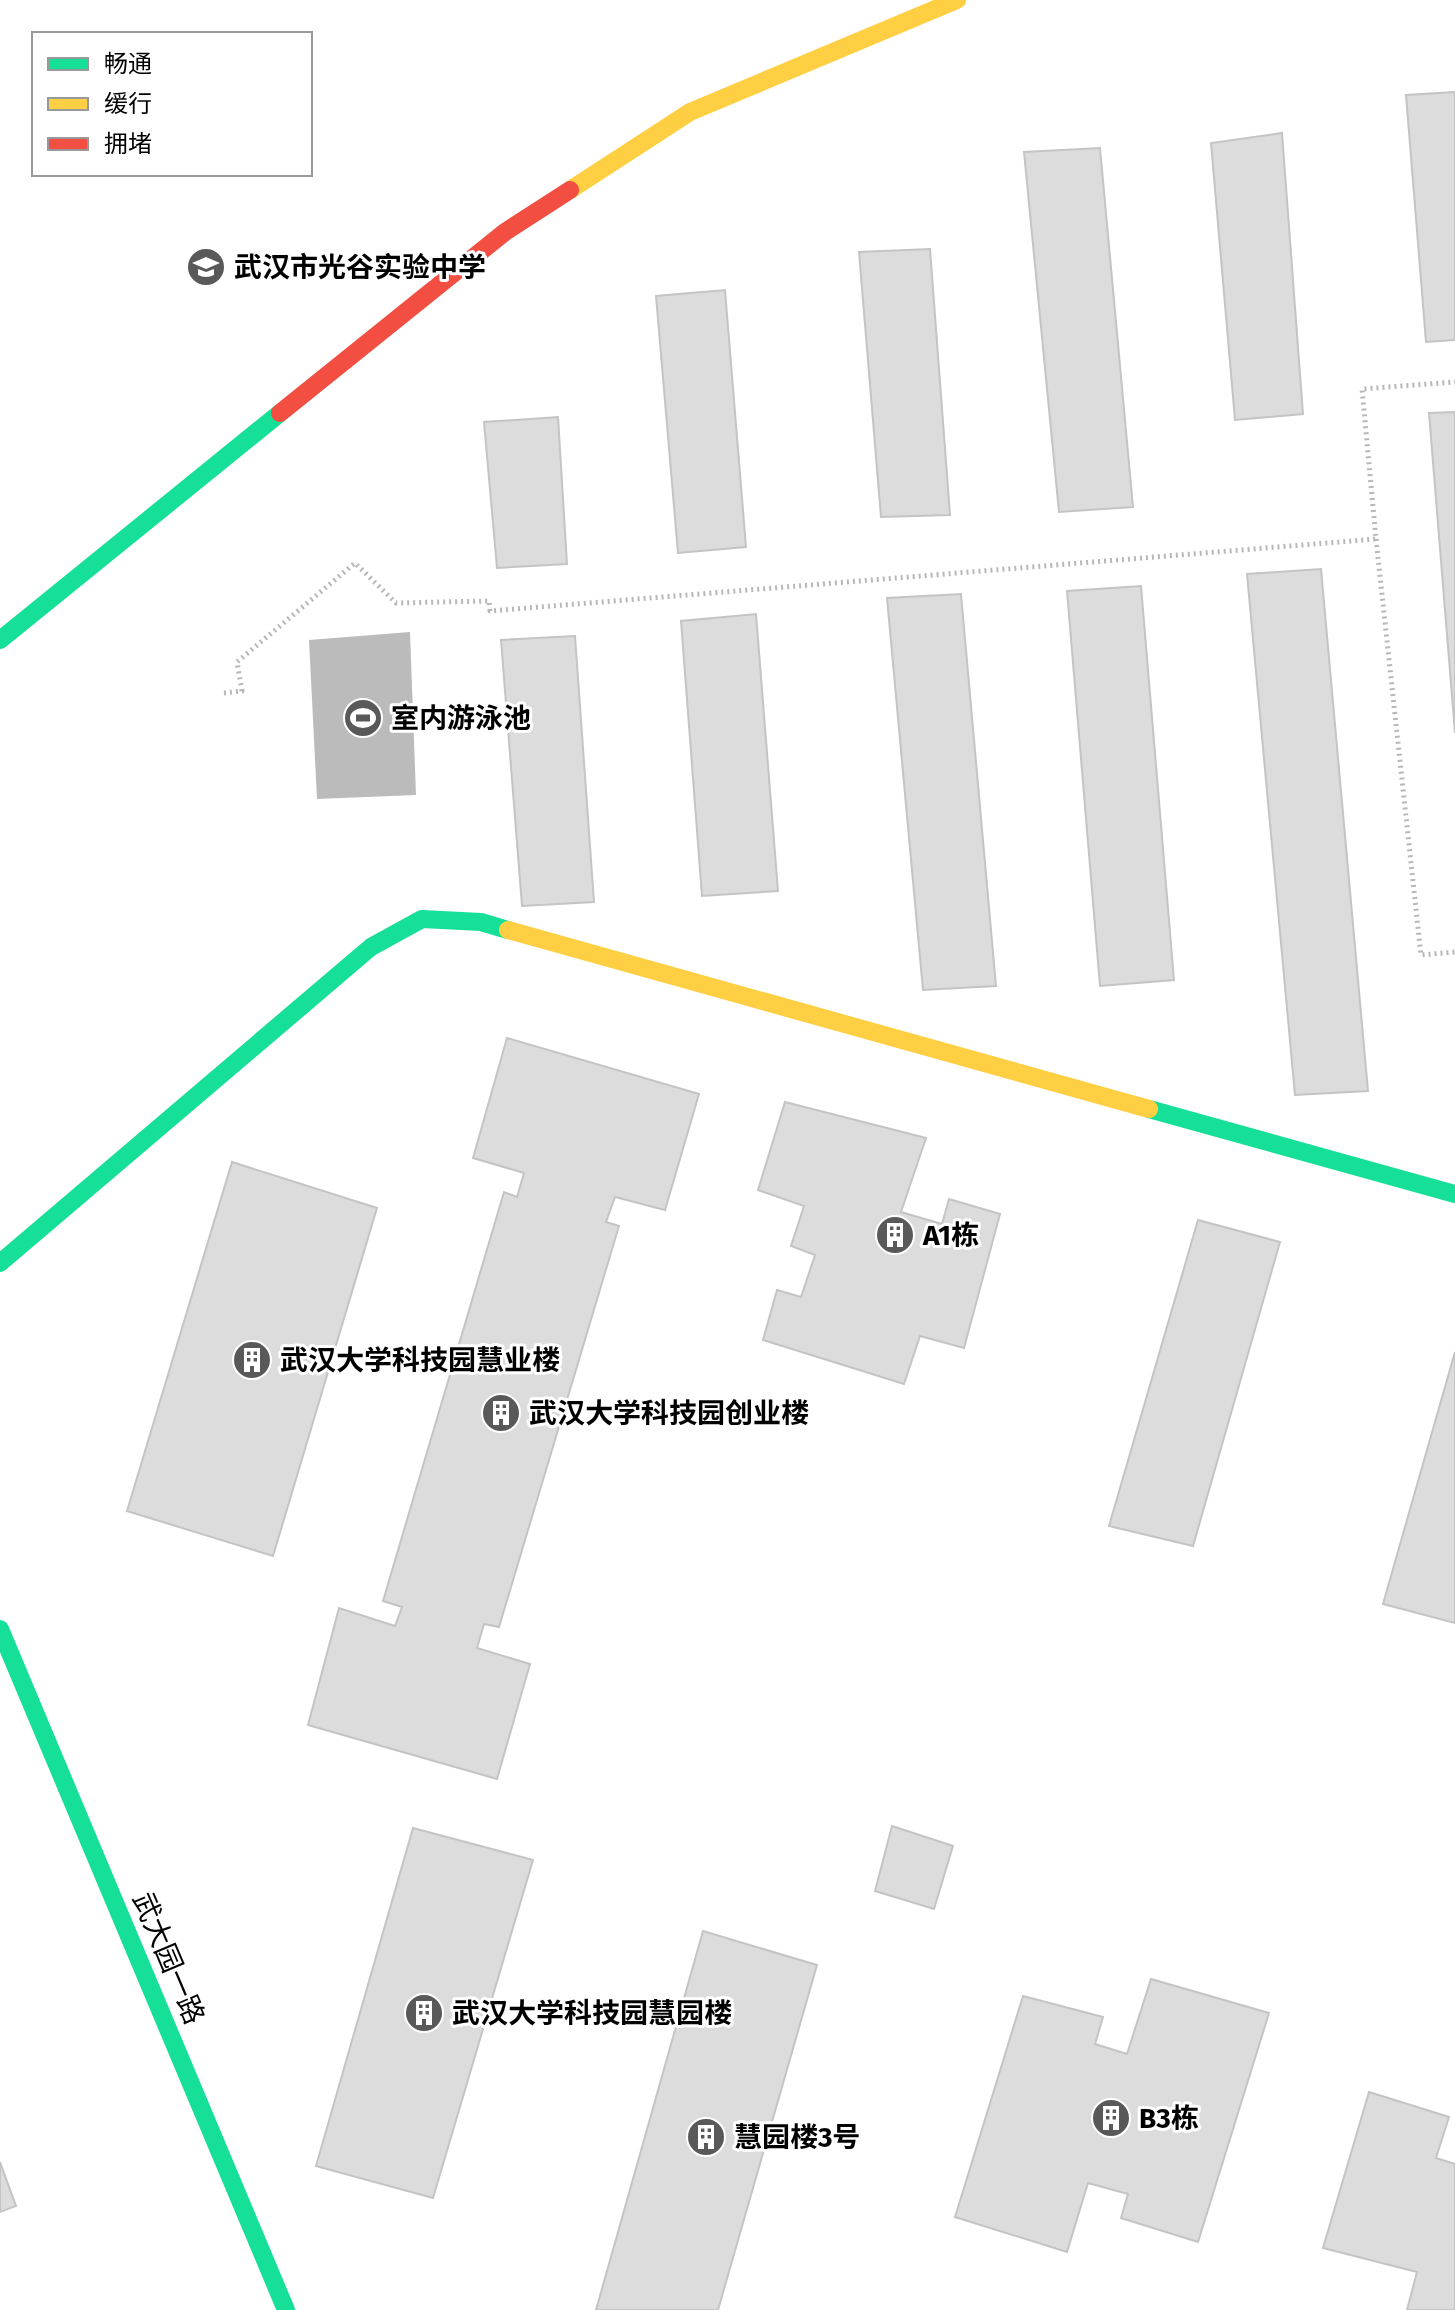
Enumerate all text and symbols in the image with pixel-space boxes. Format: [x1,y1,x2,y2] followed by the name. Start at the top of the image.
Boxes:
[32,32,312,176] legend
[104,50,152,78] text: 畅通
[104,90,152,118] text: 缓行
[104,130,152,158] text: 拥堵
[185,246,227,288] school or university icon: 武汉市光谷实验中学
[234,251,486,284] place label: 武汉市光谷实验中学
[342,697,384,739] sports icon: 室内游泳池
[391,702,531,735] place label: 室内游泳池
[874,1214,916,1256] building icon: A1栋
[922,1219,979,1252] place label: A1栋
[231,1339,273,1381] building icon: 武汉大学科技园慧业楼
[280,1344,560,1377] place label: 武汉大学科技园慧业楼
[480,1392,522,1434] building icon: 武汉大学科技园创业楼
[529,1397,809,1430] place label: 武汉大学科技园创业楼
[126,1887,211,2029] street label: 武大园一路
[403,1992,445,2034] building icon: 武汉大学科技园慧园楼
[452,1997,732,2030] place label: 武汉大学科技园慧园楼
[1090,2097,1132,2139] building icon: B3栋
[1139,2102,1199,2135] place label: B3栋
[685,2116,727,2158] building icon: 慧园楼3号
[734,2121,861,2154] place label: 慧园楼3号

